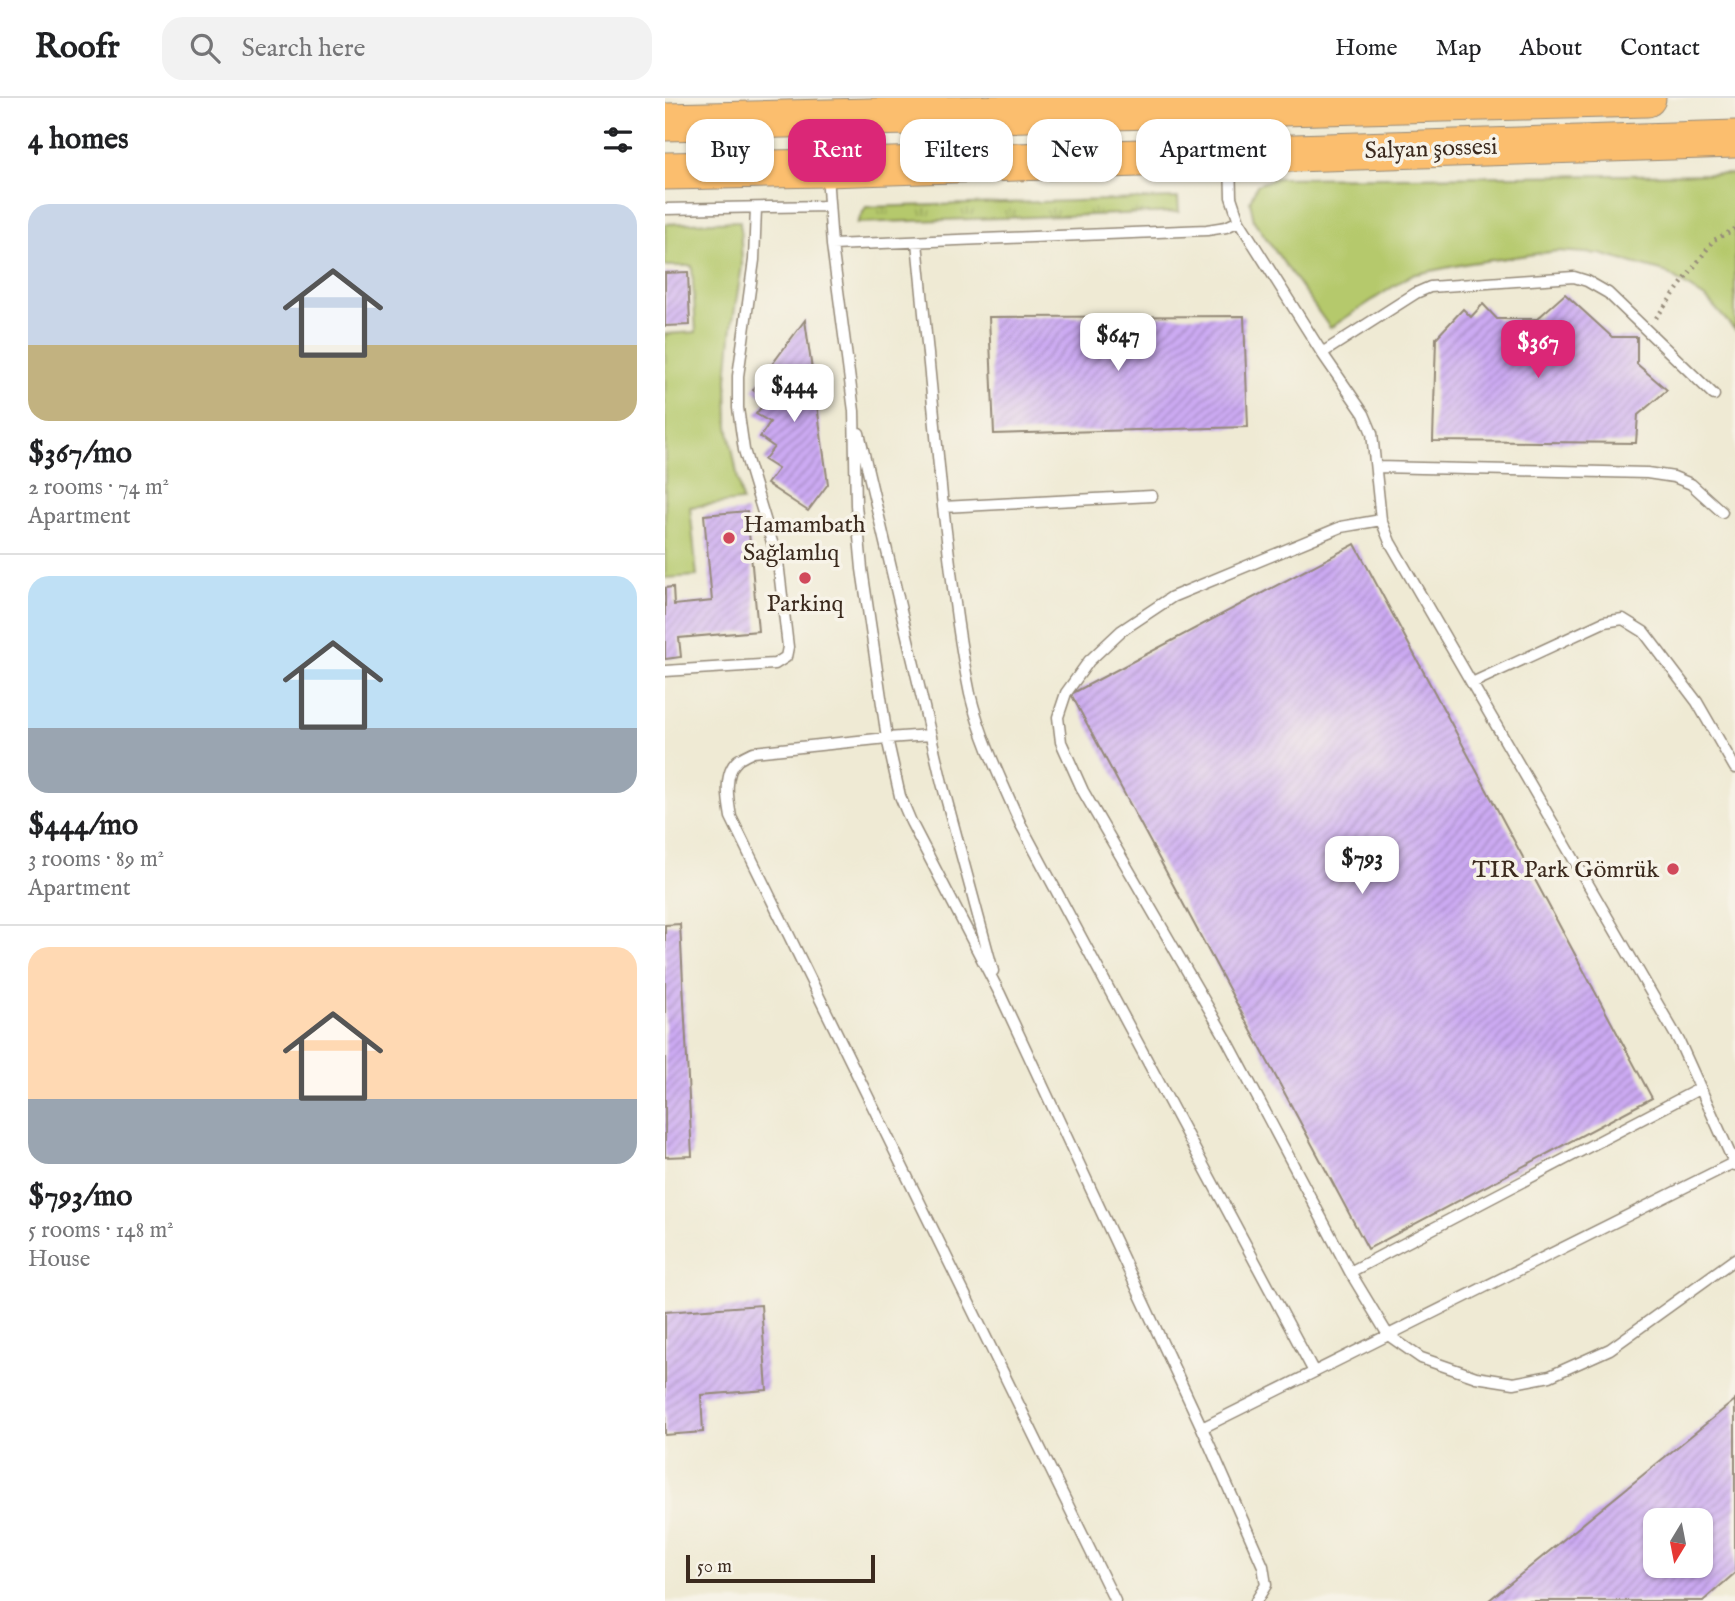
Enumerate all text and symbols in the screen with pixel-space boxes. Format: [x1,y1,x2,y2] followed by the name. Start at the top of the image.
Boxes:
[162,17,652,80] search box
[35,27,120,69] text: Roofr
[186,29,224,67] icon: search
[242,32,365,65] text: Search here
[1335,33,1398,64] text: Home
[1436,33,1482,64] text: Map
[1520,33,1582,64] text: About
[1620,33,1700,64] text: Contact
[686,119,774,182] chip: Buy
[788,119,886,182] chip: Rent
[900,119,1013,182] chip: Filters
[1027,119,1122,182] chip: New
[1136,119,1291,182] chip: Apartment
[28,121,129,159] text: 4 homes
[599,121,637,159] icon: filters
[1364,132,1498,167] street label: Salyan şossesi
[270,250,396,376] icon: home
[1077,314,1159,373] pin: $647
[1497,320,1579,380] pin: $367
[1096,321,1140,350] text: $647
[1517,328,1559,357] text: $367
[753,364,835,424] pin: $444
[771,372,817,401] text: $444
[28,435,132,473] text: $367/mo
[28,473,169,502] text: 2 rooms · 74 m²
[28,502,131,531] text: Apartment
[743,510,866,569] place label: Hamambath Sağlamlıq
[721,530,737,546] marker: Hamambath Sağlamlıq
[797,570,813,586] marker: Parkinq
[767,589,844,620] place label: Parkinq
[270,622,396,748] icon: home
[28,807,138,845] text: $444/mo
[1321,836,1403,896] pin: $793
[1341,844,1383,873] text: $793
[28,845,164,874] text: 3 rooms · 89 m²
[1472,855,1659,886] place label: TIR Park Gömrük
[1665,861,1681,877] marker: TIR Park Gömrük
[28,874,131,903] text: Apartment
[270,993,396,1119] icon: home
[28,1178,132,1216] text: $793/mo
[28,1216,174,1245] text: 5 rooms · 148 m²
[28,1245,90,1274] text: House
[1643,1508,1713,1578] north arrow
[1643,1508,1713,1578] map controls
[686,1552,875,1584] scale bar
[697,1555,732,1579] text: 50 m

